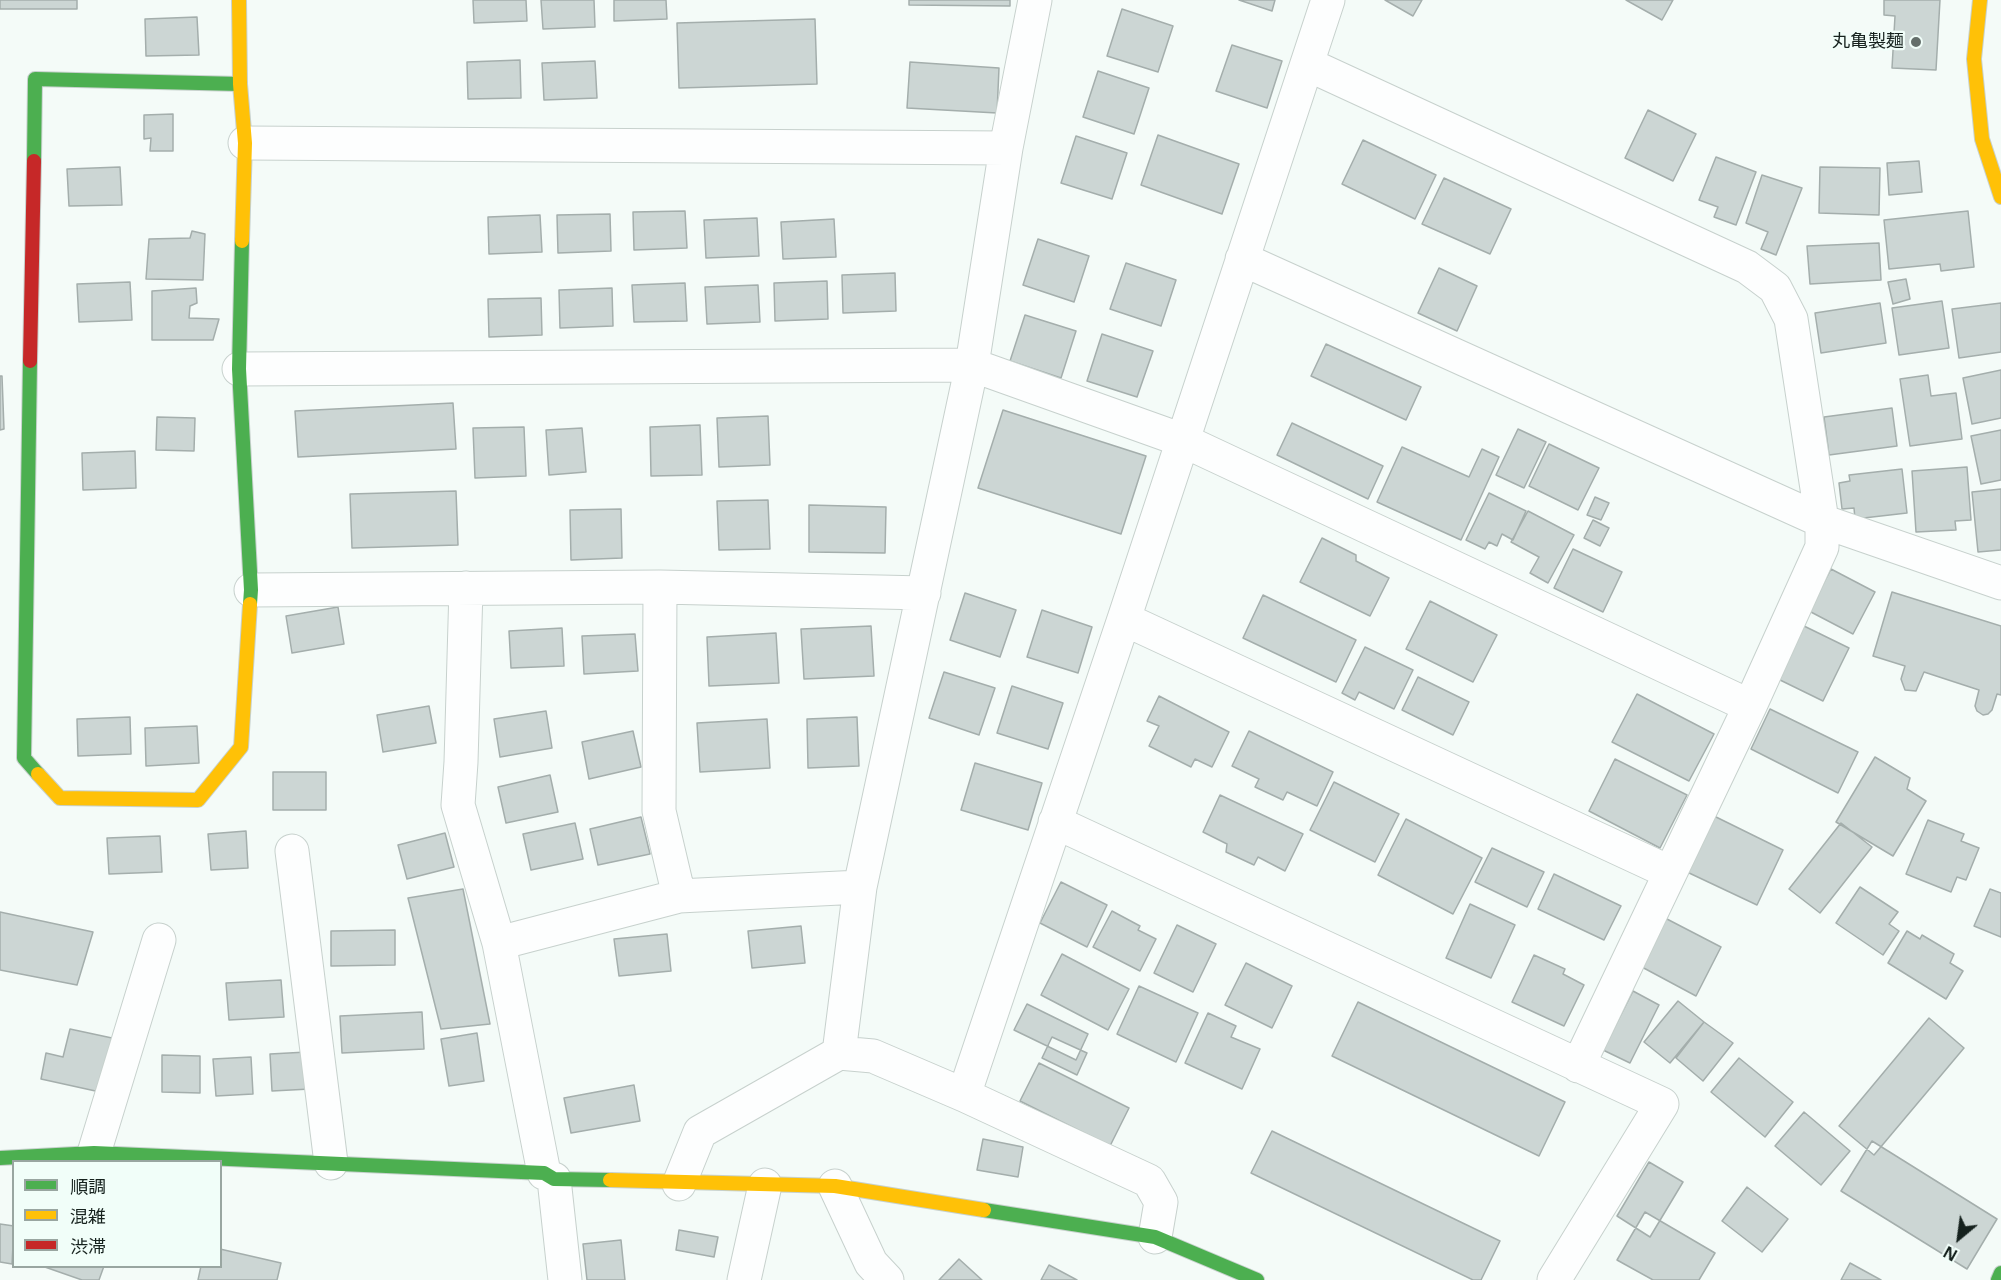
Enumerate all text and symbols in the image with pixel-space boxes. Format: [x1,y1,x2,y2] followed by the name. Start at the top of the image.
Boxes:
[1832,31,1904,53] place label: 丸亀製麺
[1909,35,1923,49] marker: 丸亀製麺
[12,1160,222,1268] legend
[70,1174,106,1198] text: 順調
[70,1204,106,1228] text: 混雑
[1929,1208,1989,1268] north arrow
[70,1234,106,1258] text: 渋滞
[1939,1241,1961,1267] text: N

